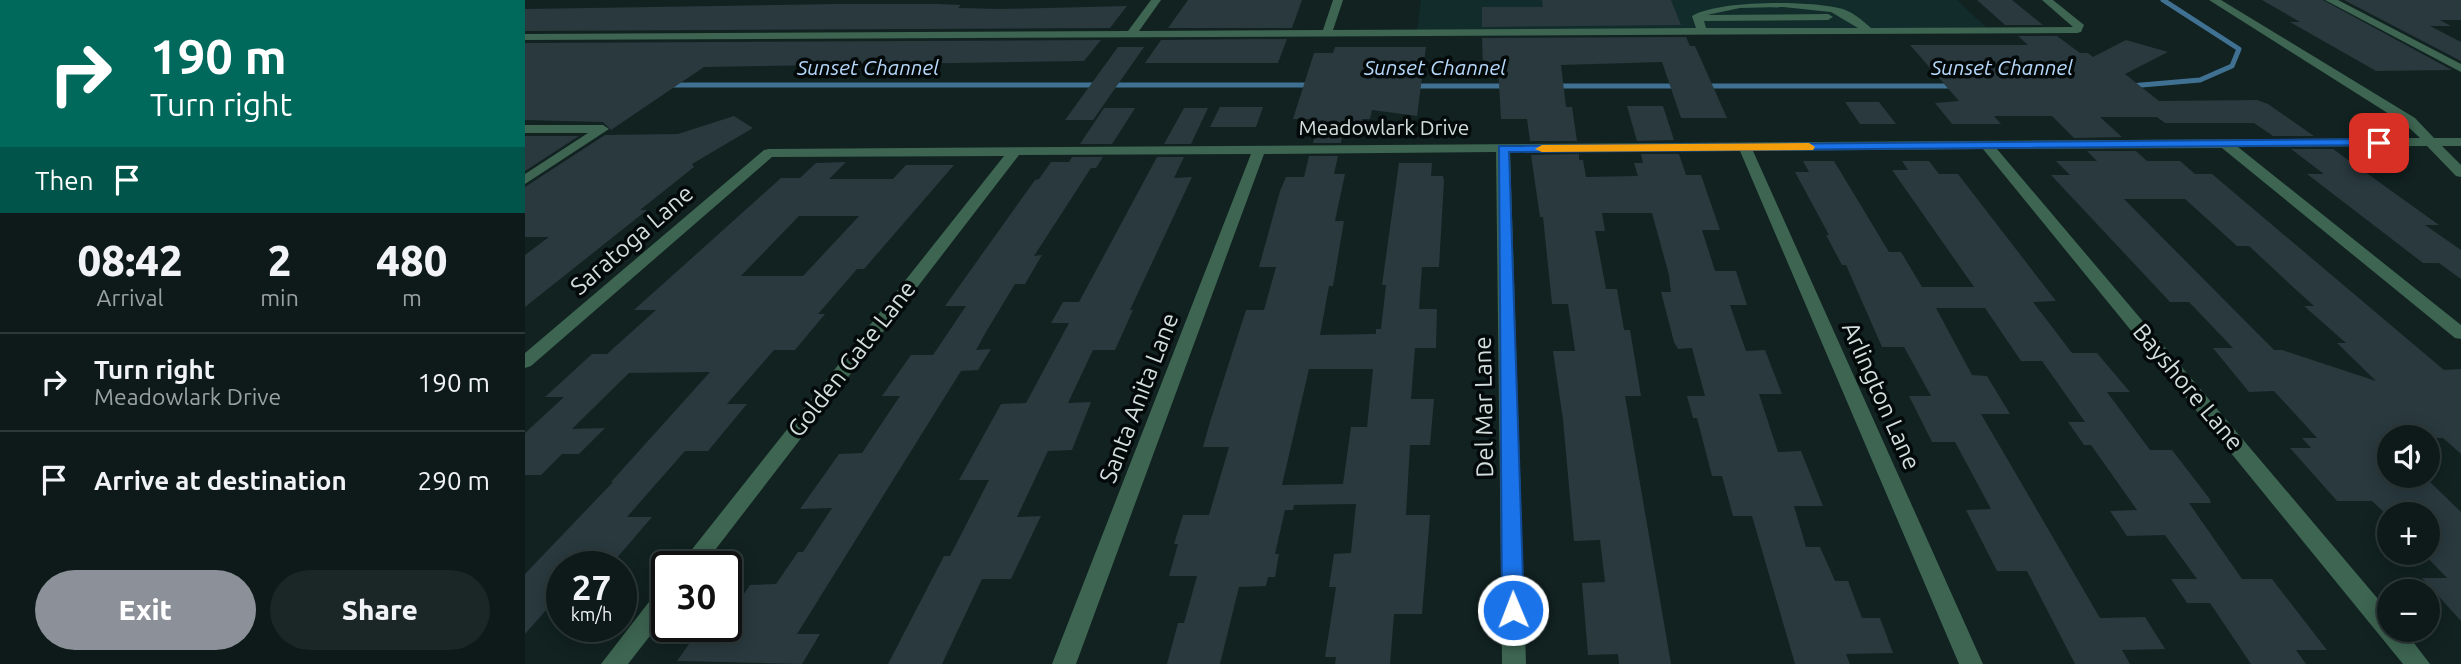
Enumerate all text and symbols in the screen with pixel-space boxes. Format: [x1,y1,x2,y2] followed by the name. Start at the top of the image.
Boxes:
[35,28,126,119] icon: right
[150,28,287,83] text: 190 m
[796,55,939,79] water label: Sunset Channel
[1363,55,1506,79] water label: Sunset Channel
[1930,55,2073,79] water label: Sunset Channel
[150,86,292,122] text: Turn right
[2349,113,2409,173] pin
[1299,115,1469,139] street label: Meadowlark Drive
[2360,124,2398,162] icon: arrive
[108,161,146,199] icon: arrive
[35,166,94,195] text: Then
[565,179,698,300] street label: Saratoga Lane
[78,237,183,284] text: 08:42
[268,237,291,284] text: 2
[376,237,447,284] text: 480
[782,275,921,442] street label: Golden Gate Lane
[97,285,164,310] text: Arrival
[260,285,299,310] text: min
[402,285,422,310] text: m
[1094,309,1183,487] street label: Santa Anita Lane
[1837,318,1926,474] street label: Arlington Lane
[2128,318,2249,455] street label: Bayshore Lane
[1469,336,1498,478] street label: Del Mar Lane
[94,355,215,384] text: Turn right
[35,363,73,401] icon: right
[418,368,490,397] text: 190 m
[94,384,281,409] text: Meadowlark Drive
[2377,425,2440,642] map controls
[2377,425,2440,488] button: sound
[35,461,73,499] icon: arrive
[94,466,347,495] text: Arrive at destination
[418,466,490,495] text: 290 m
[2377,502,2440,565] button: +
[651,551,742,642] speed limit sign: 30
[572,567,611,607] text: 27
[35,570,256,650] button: Exit
[270,570,490,650] button: Share
[1476,573,1550,647] position arrow
[2377,579,2440,642] button: −
[571,604,612,624] text: km/h

